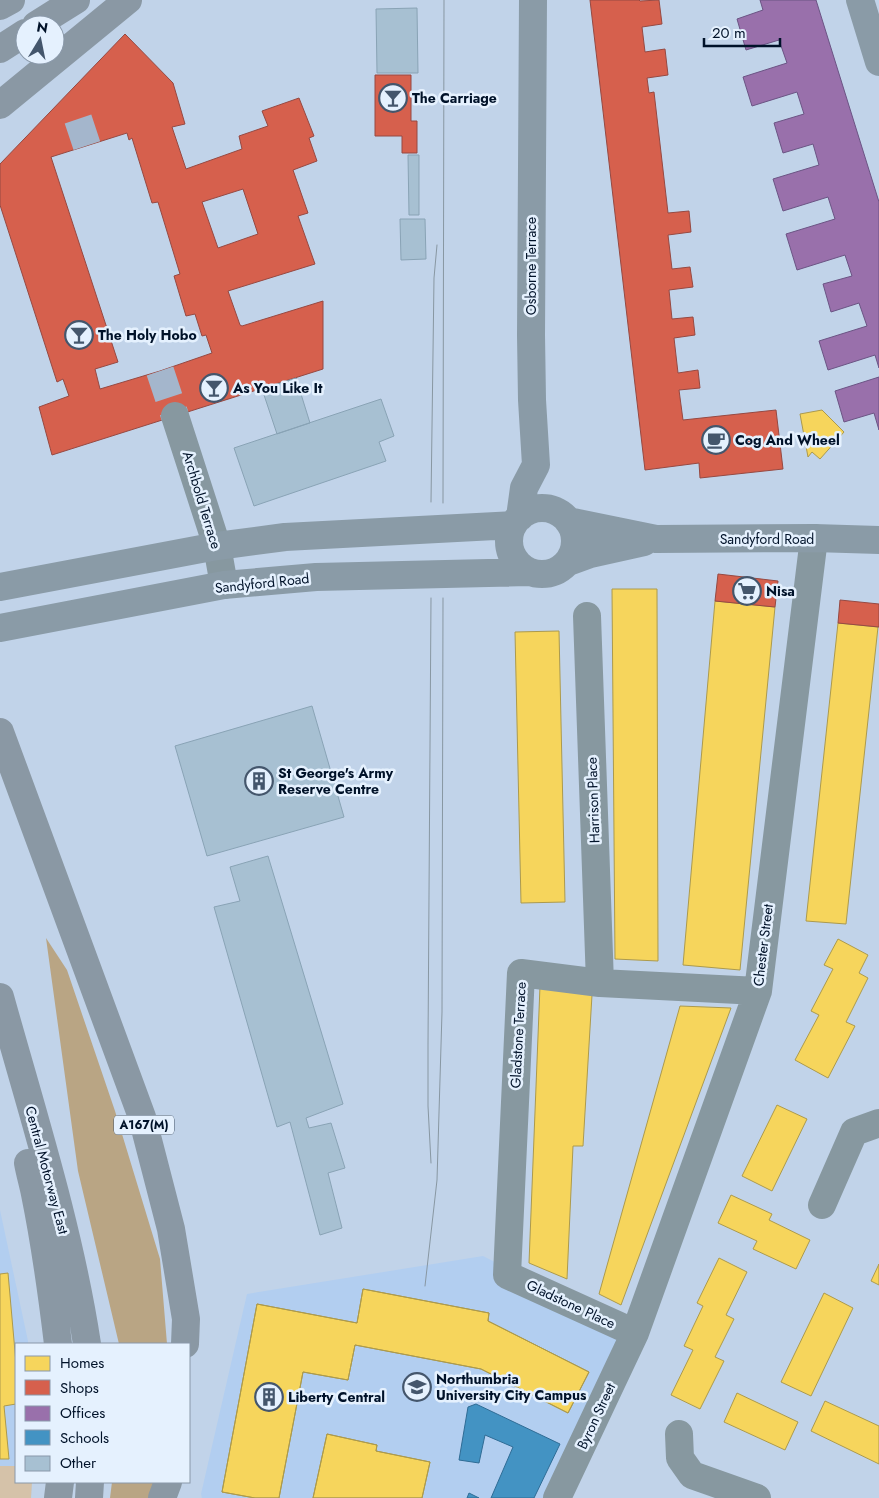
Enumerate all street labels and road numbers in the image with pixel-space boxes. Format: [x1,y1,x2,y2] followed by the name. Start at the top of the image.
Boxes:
[521,217,541,315] street label: Osborne Terrace
[178,449,226,551] street label: Archbold Terrace
[720,529,814,549] street label: Sandyford Road
[214,568,310,598] street label: Sandyford Road
[581,756,605,844] street label: Harrison Place
[748,902,778,987] street label: Chester Street
[505,981,531,1089] street label: Gladstone Terrace
[20,1104,74,1237] street label: Central Motorway East
[114,1116,174,1134] road number: A167(M)
[523,1275,619,1333] street label: Gladstone Place
[572,1379,620,1452] street label: Byron Street

